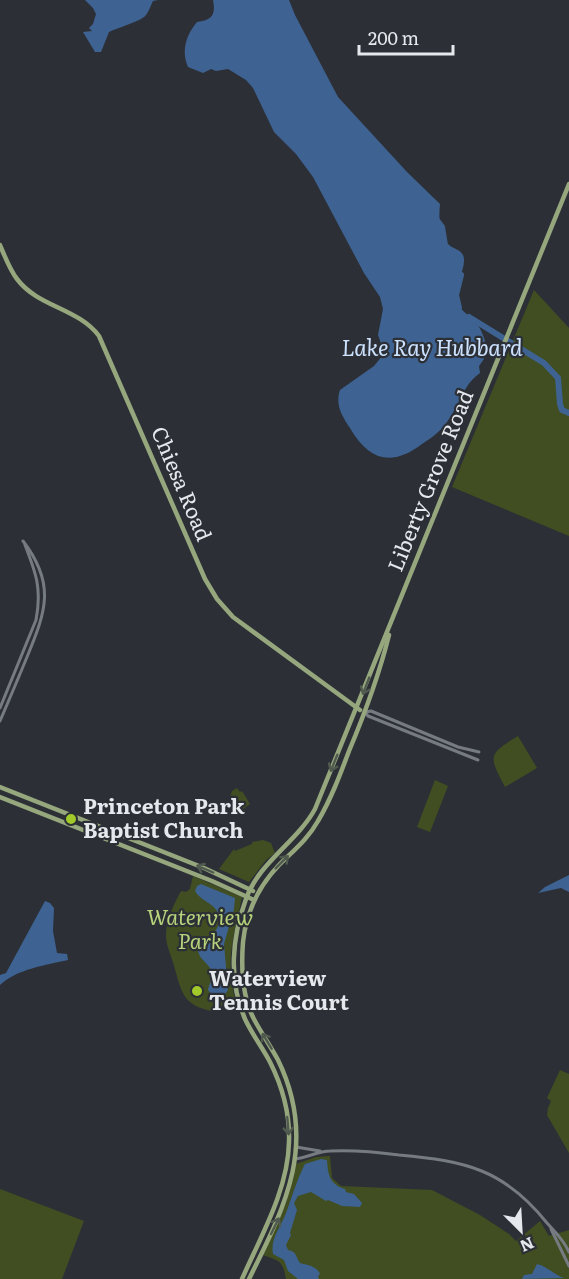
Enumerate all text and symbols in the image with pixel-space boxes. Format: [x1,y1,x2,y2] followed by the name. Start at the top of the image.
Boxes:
[359,18,454,56] scale bar
[368,24,419,51] text: 200 m
[341,330,523,363] water label: Lake Ray Hubbard
[378,384,479,576] street label: Liberty Grove Road
[145,421,221,545] street label: Chiesa Road
[360,676,371,695] one-way arrow
[328,753,339,771] one-way arrow
[83,789,246,844] place label: Princeton Park Baptist Church
[64,812,78,826] marker: Princeton Park Baptist Church
[275,855,290,870] one-way arrow
[196,863,215,874] one-way arrow
[147,900,253,955] park label: Waterview Park
[209,961,350,1016] place label: Waterview Tennis Court
[190,984,204,998] marker: Waterview Tennis Court
[260,1033,272,1050] one-way arrow
[283,1116,294,1135] one-way arrow
[491,1201,551,1261] north arrow
[269,1218,281,1236] one-way arrow
[516,1232,539,1259] text: N

